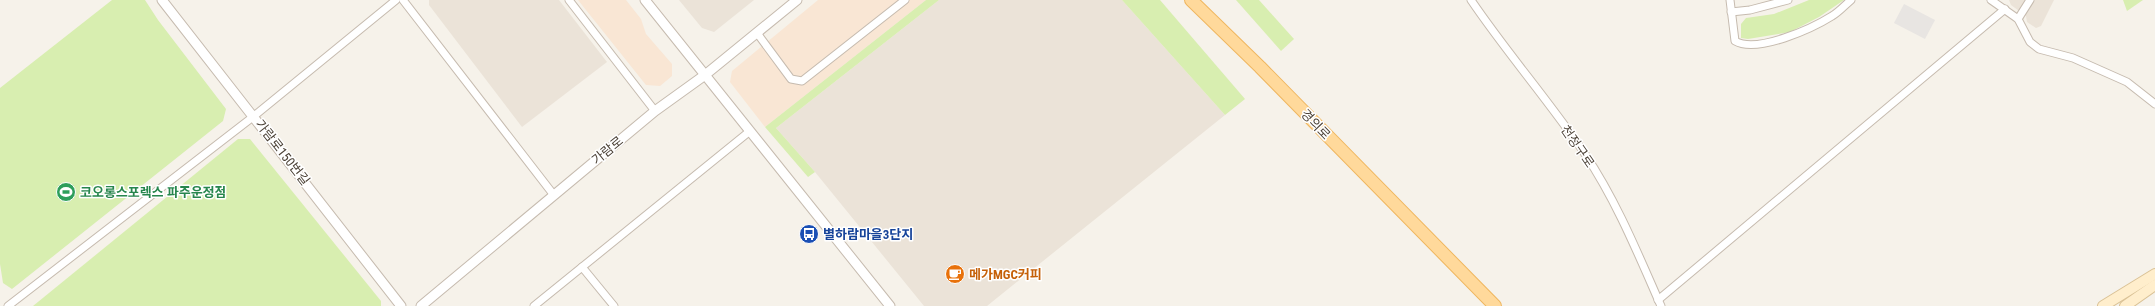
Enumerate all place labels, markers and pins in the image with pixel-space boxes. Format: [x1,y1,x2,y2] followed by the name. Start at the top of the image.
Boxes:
[55,181,77,203] sports icon: 코오롱스포렉스 파주운정점
[80,185,227,200] place label: 코오롱스포렉스 파주운정점
[798,223,820,245] bus stop icon: 별하람마을3단지
[823,227,913,242] place label: 별하람마을3단지
[944,263,966,285] cafe icon: 메가MGC커피
[969,267,1042,282] place label: 메가MGC커피

